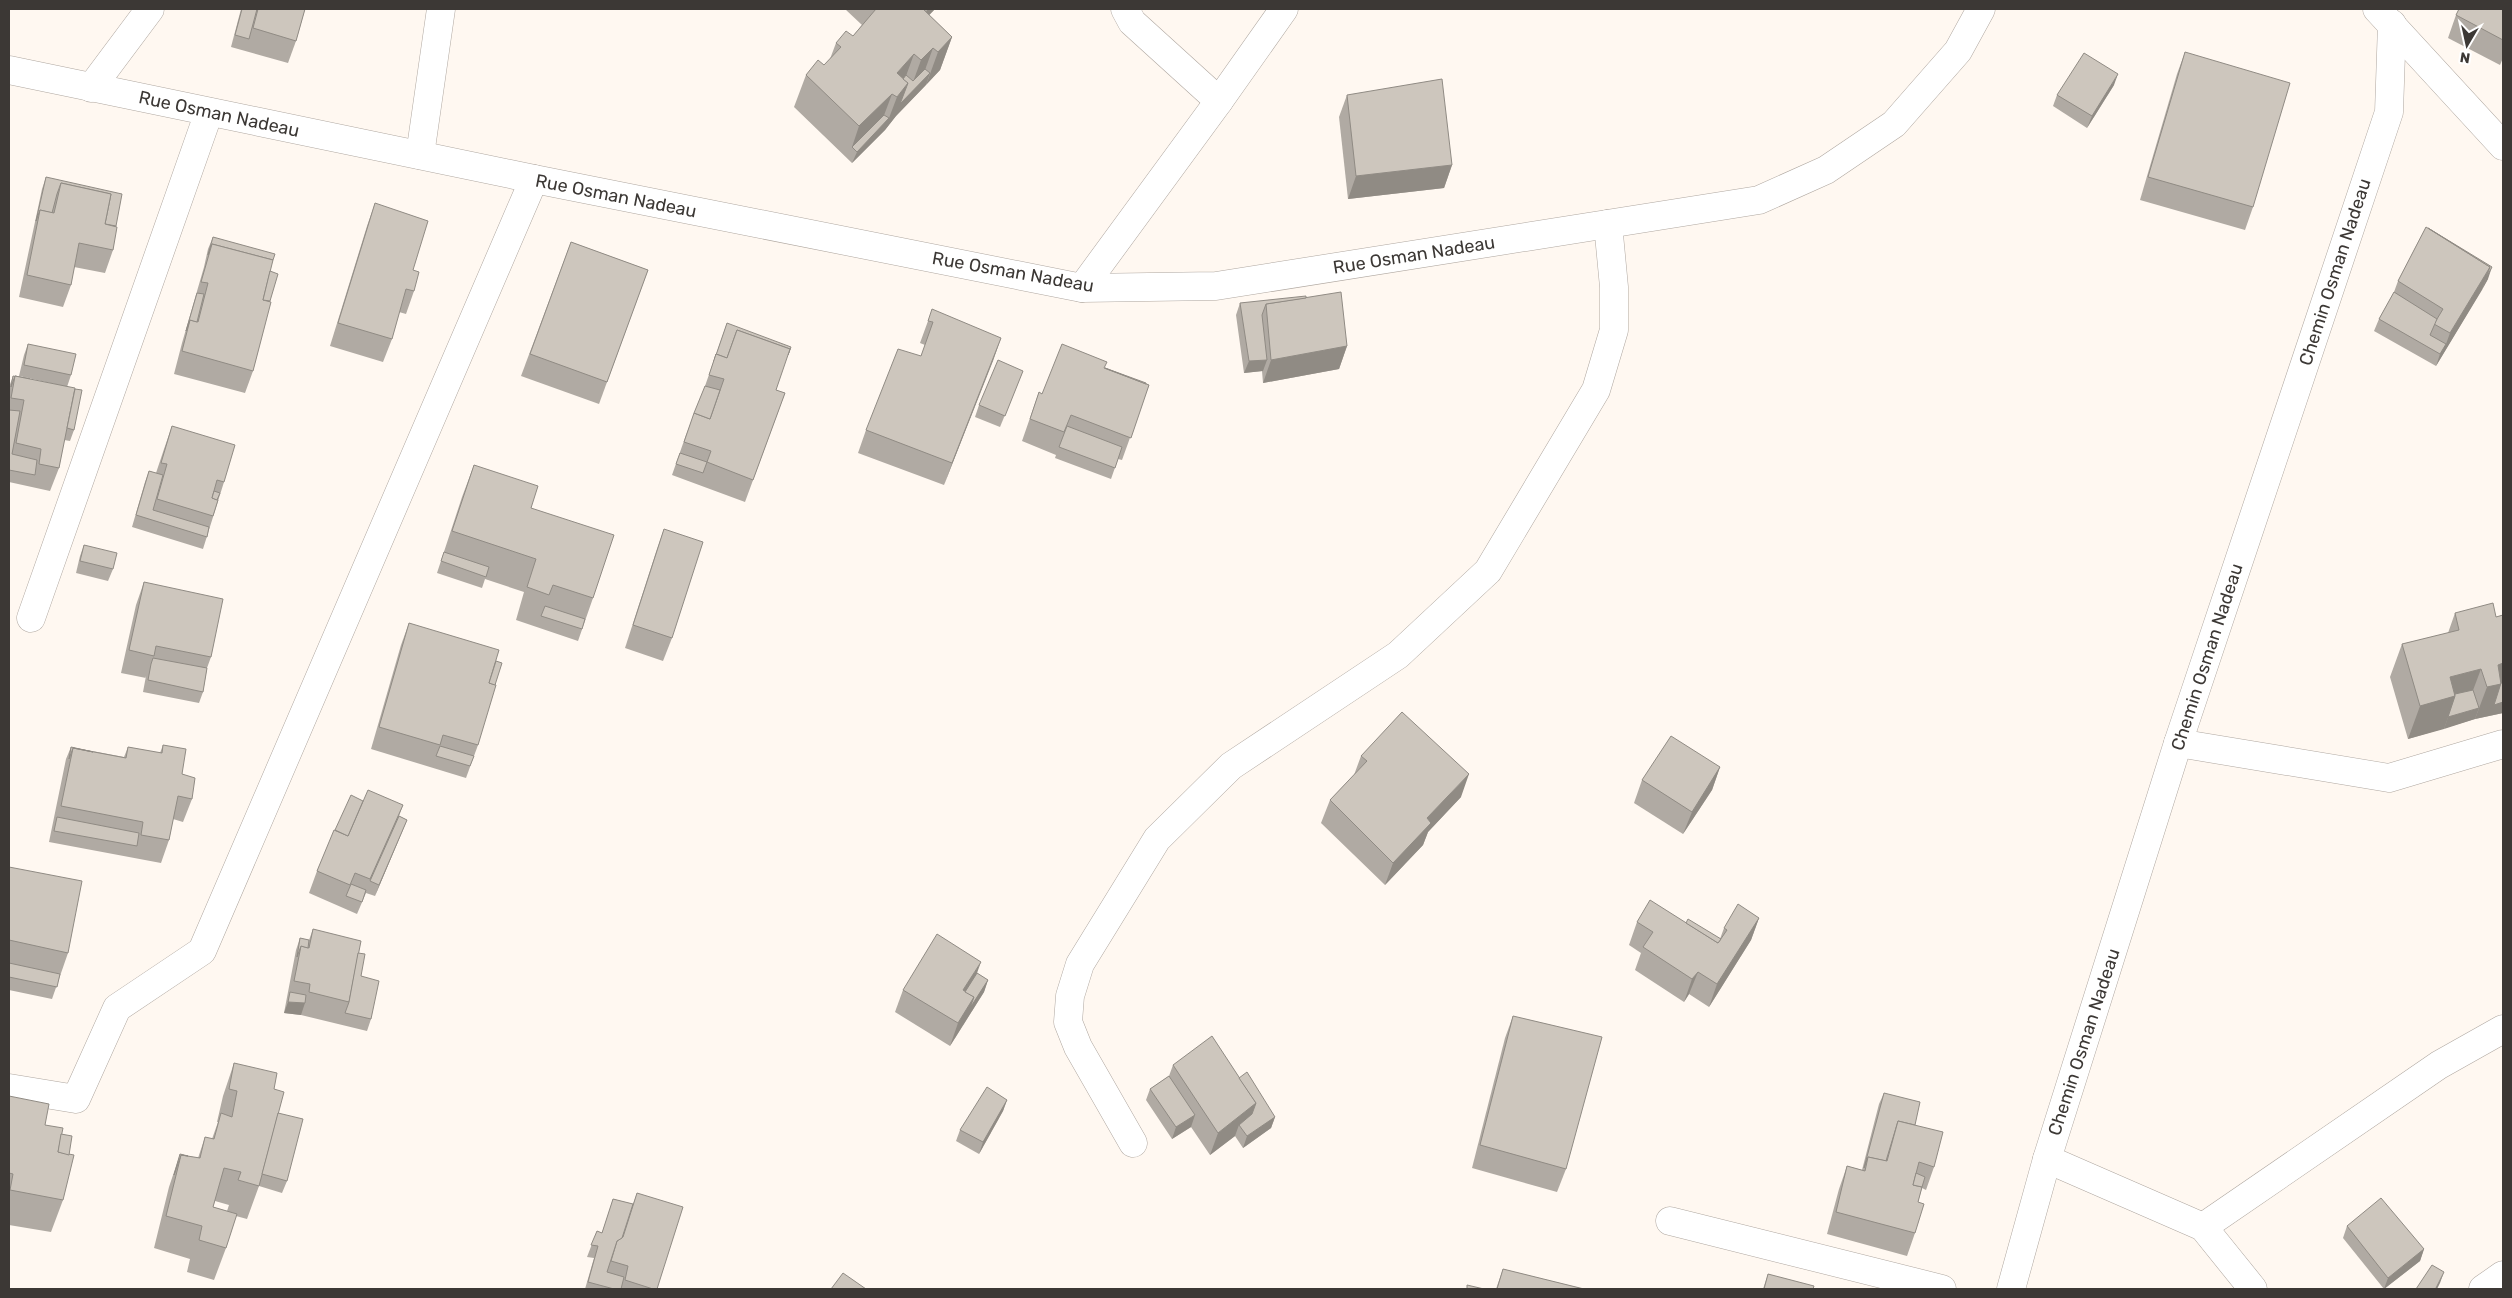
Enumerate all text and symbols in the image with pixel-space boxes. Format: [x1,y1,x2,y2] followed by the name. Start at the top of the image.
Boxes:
[2442,20,2492,70] north arrow
[2459,48,2471,67] text: N
[137,86,301,142] street label: Rue Osman Nadeau
[534,170,698,222] street label: Rue Osman Nadeau
[2294,176,2376,368] street label: Chemin Osman Nadeau
[1331,231,1497,279] street label: Rue Osman Nadeau
[930,247,1096,297] street label: Rue Osman Nadeau
[2166,561,2248,753] street label: Chemin Osman Nadeau
[2043,946,2125,1138] street label: Chemin Osman Nadeau

